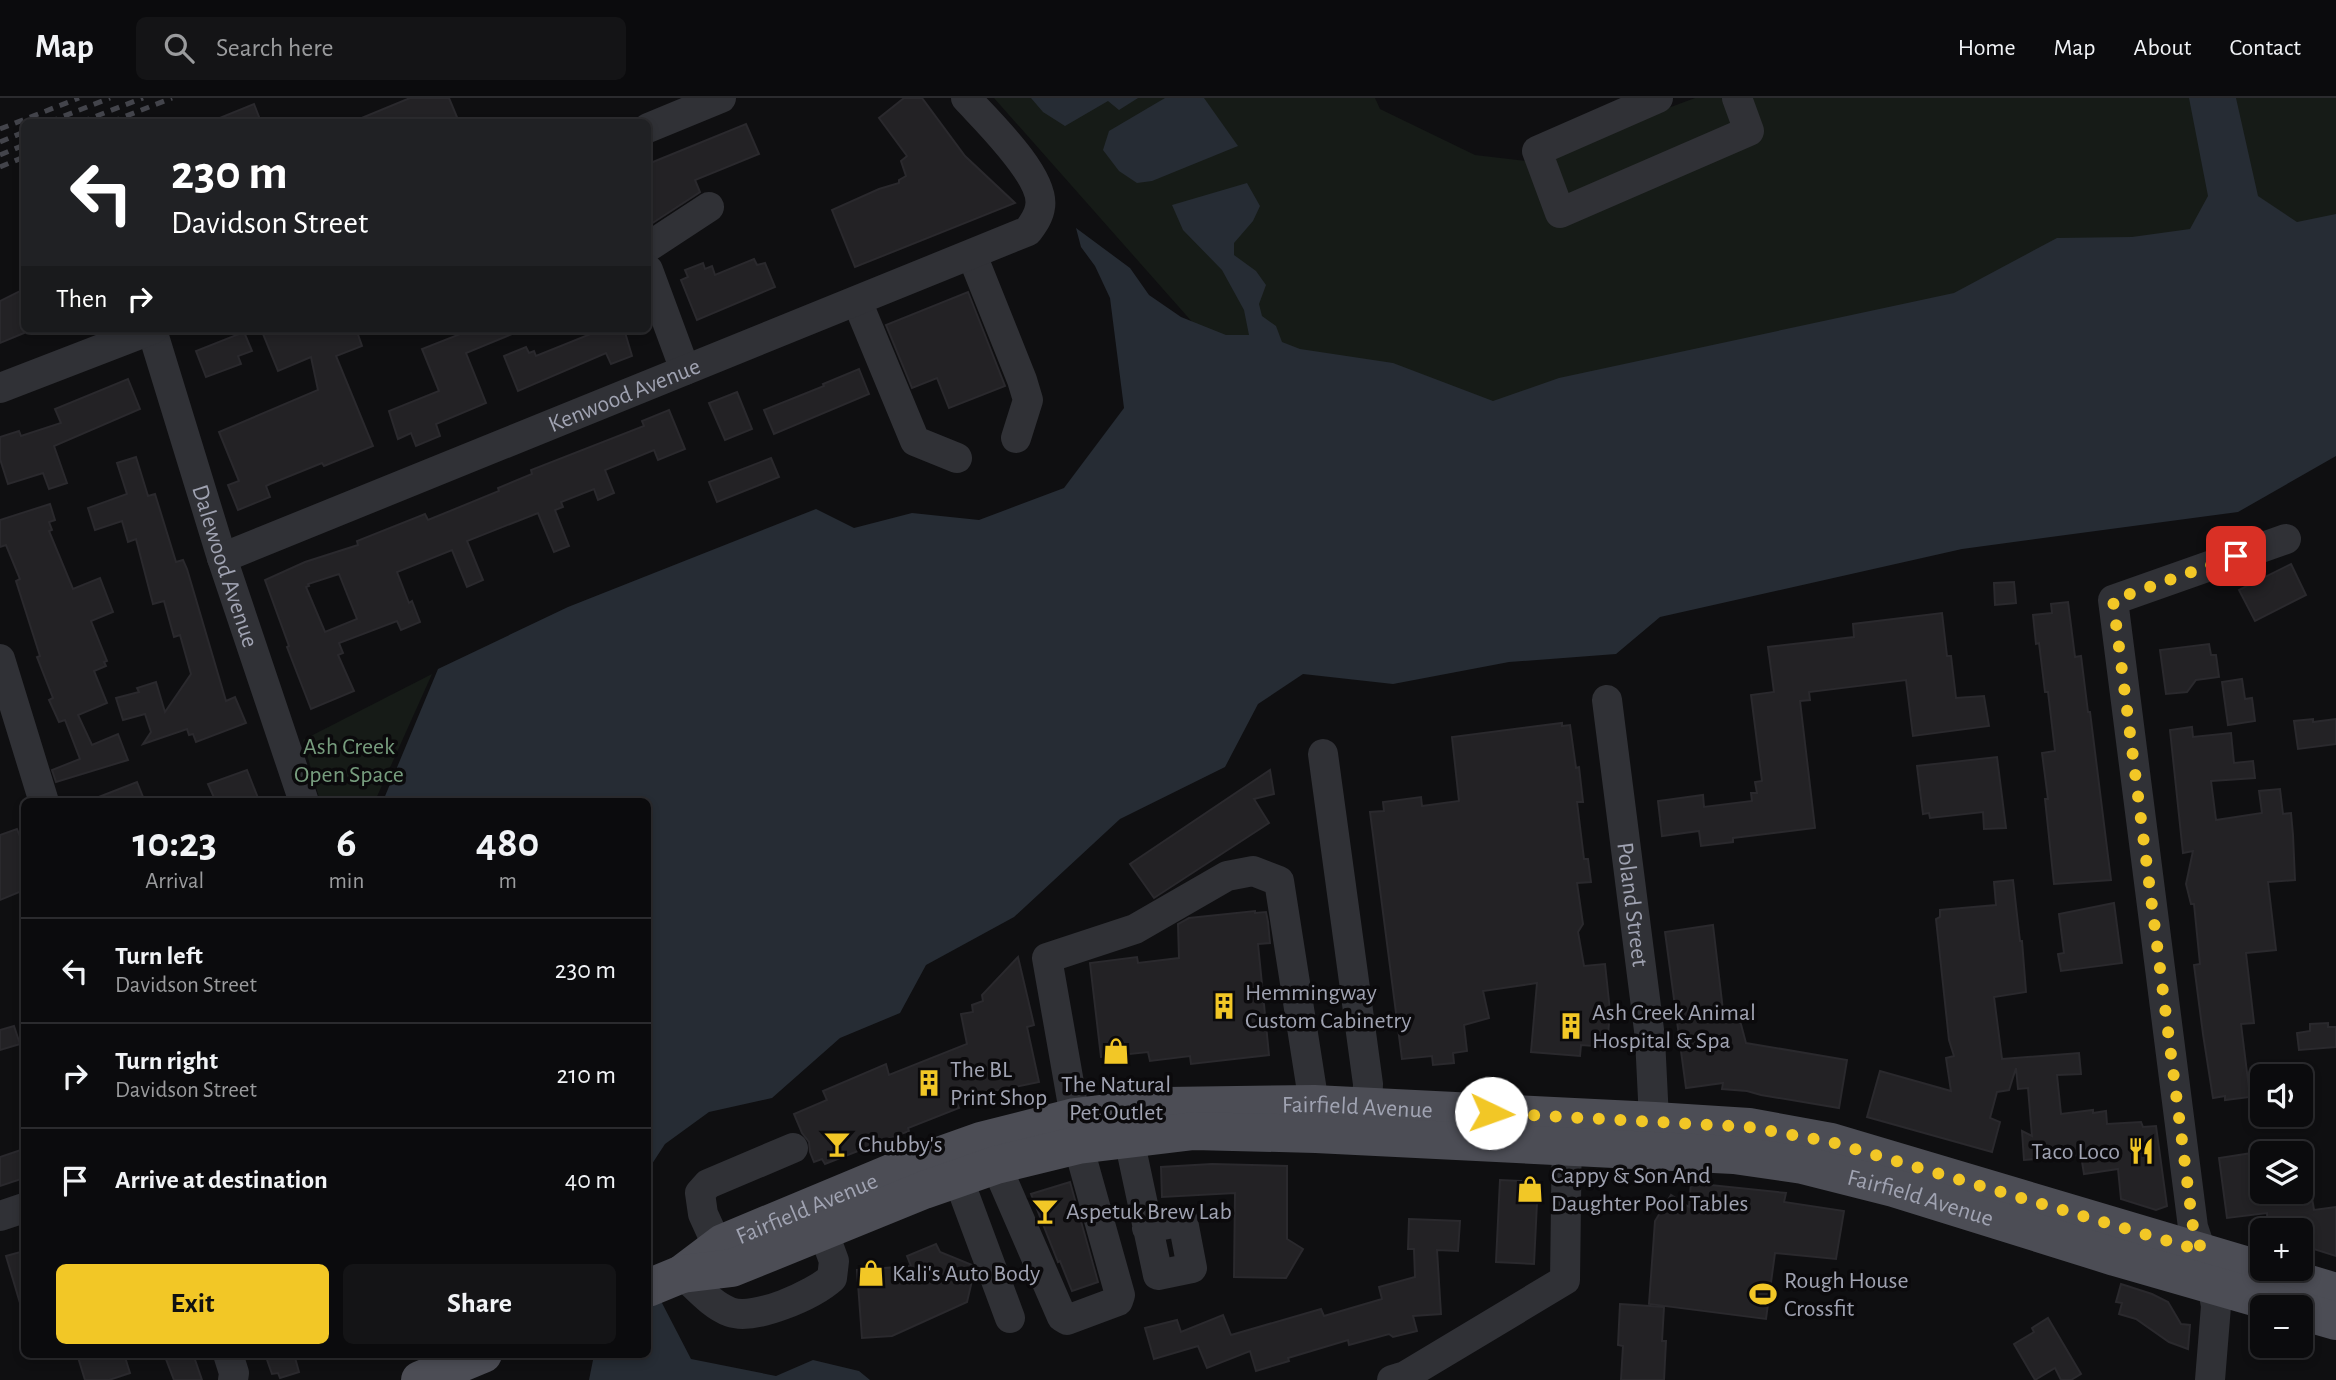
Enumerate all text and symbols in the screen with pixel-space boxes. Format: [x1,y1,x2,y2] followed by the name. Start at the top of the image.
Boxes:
[136,17,626,80] search box
[160,29,198,67] icon: search
[35,31,94,64] text: Map
[216,35,334,61] text: Search here
[1958,36,2016,60] text: Home
[2054,36,2096,60] text: Map
[2134,36,2191,60] text: About
[2229,36,2301,60] text: Contact
[56,147,147,238] icon: left
[171,149,288,198] text: 230 m
[171,207,368,239] text: Davidson Street
[121,280,159,318] icon: right
[56,286,107,312] text: Then
[545,354,704,437] street label: Kenwood Avenue
[187,482,262,651] street label: Dalewood Avenue
[2206,526,2266,586] pin
[2217,537,2255,575] icon: arrive
[294,735,404,787] park label: Ash Creek Open Space
[132,822,217,864] text: 10:23
[336,822,357,864] text: 6
[476,822,539,864] text: 480
[1612,841,1652,969] street label: Poland Street
[145,870,204,893] text: Arrival
[328,870,364,893] text: min
[498,870,517,893] text: m
[115,943,203,969] text: Turn left
[56,952,94,990] icon: left
[555,957,616,983] text: 230 m
[115,974,257,997] text: Davidson Street
[1245,981,1411,1033] place label: Hemmingway Custom Cabinetry
[1209,991,1239,1021] building icon: Hemmingway Custom Cabinetry
[1592,1001,1756,1053] place label: Ash Creek Animal Hospital & Spa
[1556,1011,1586,1041] building icon: Ash Creek Animal Hospital & Spa
[1101,1036,1131,1066] shop icon: The Natural Pet Outlet
[115,1048,218,1074] text: Turn right
[56,1057,94,1095] icon: right
[950,1058,1047,1110] place label: The BL Print Shop
[556,1062,616,1088] text: 210 m
[2250,1064,2313,1358] map controls
[2250,1064,2313,1127] button: sound
[914,1068,944,1098] building icon: The BL Print Shop
[1061,1073,1171,1125] place label: The Natural Pet Outlet
[1454,1076,1528,1150] position arrow
[115,1079,257,1102] text: Davidson Street
[1282,1093,1433,1123] street label: Fairfield Avenue
[822,1129,852,1159] bar icon: Chubby's
[858,1133,943,1157] place label: Chubby's
[2126,1136,2156,1166] restaurant icon: Taco Loco
[2031,1140,2120,1164] place label: Taco Loco
[2250,1141,2313,1204] button: layers
[56,1162,94,1200] icon: arrive
[1551,1164,1749,1216] place label: Cappy & Son And Daughter Pool Tables
[1845,1166,1996,1231] street label: Fairfield Avenue
[115,1167,328,1193] text: Arrive at destination
[565,1167,616,1193] text: 40 m
[733,1169,881,1249] street label: Fairfield Avenue
[1515,1174,1545,1204] shop icon: Cappy & Son And Daughter Pool Tables
[1030,1196,1060,1226] bar icon: Aspetuk Brew Lab
[1066,1200,1232,1224] place label: Aspetuk Brew Lab
[2250,1218,2313,1281] button: +
[856,1258,886,1288] shop icon: Kali's Auto Body
[892,1262,1040,1286] place label: Kali's Auto Body
[56,1264,329,1344] button: Exit
[343,1264,616,1344] button: Share
[1784,1269,1909,1321] place label: Rough House Crossfit
[1748,1279,1778,1309] sports icon: Rough House Crossfit
[2250,1295,2313,1358] button: −

